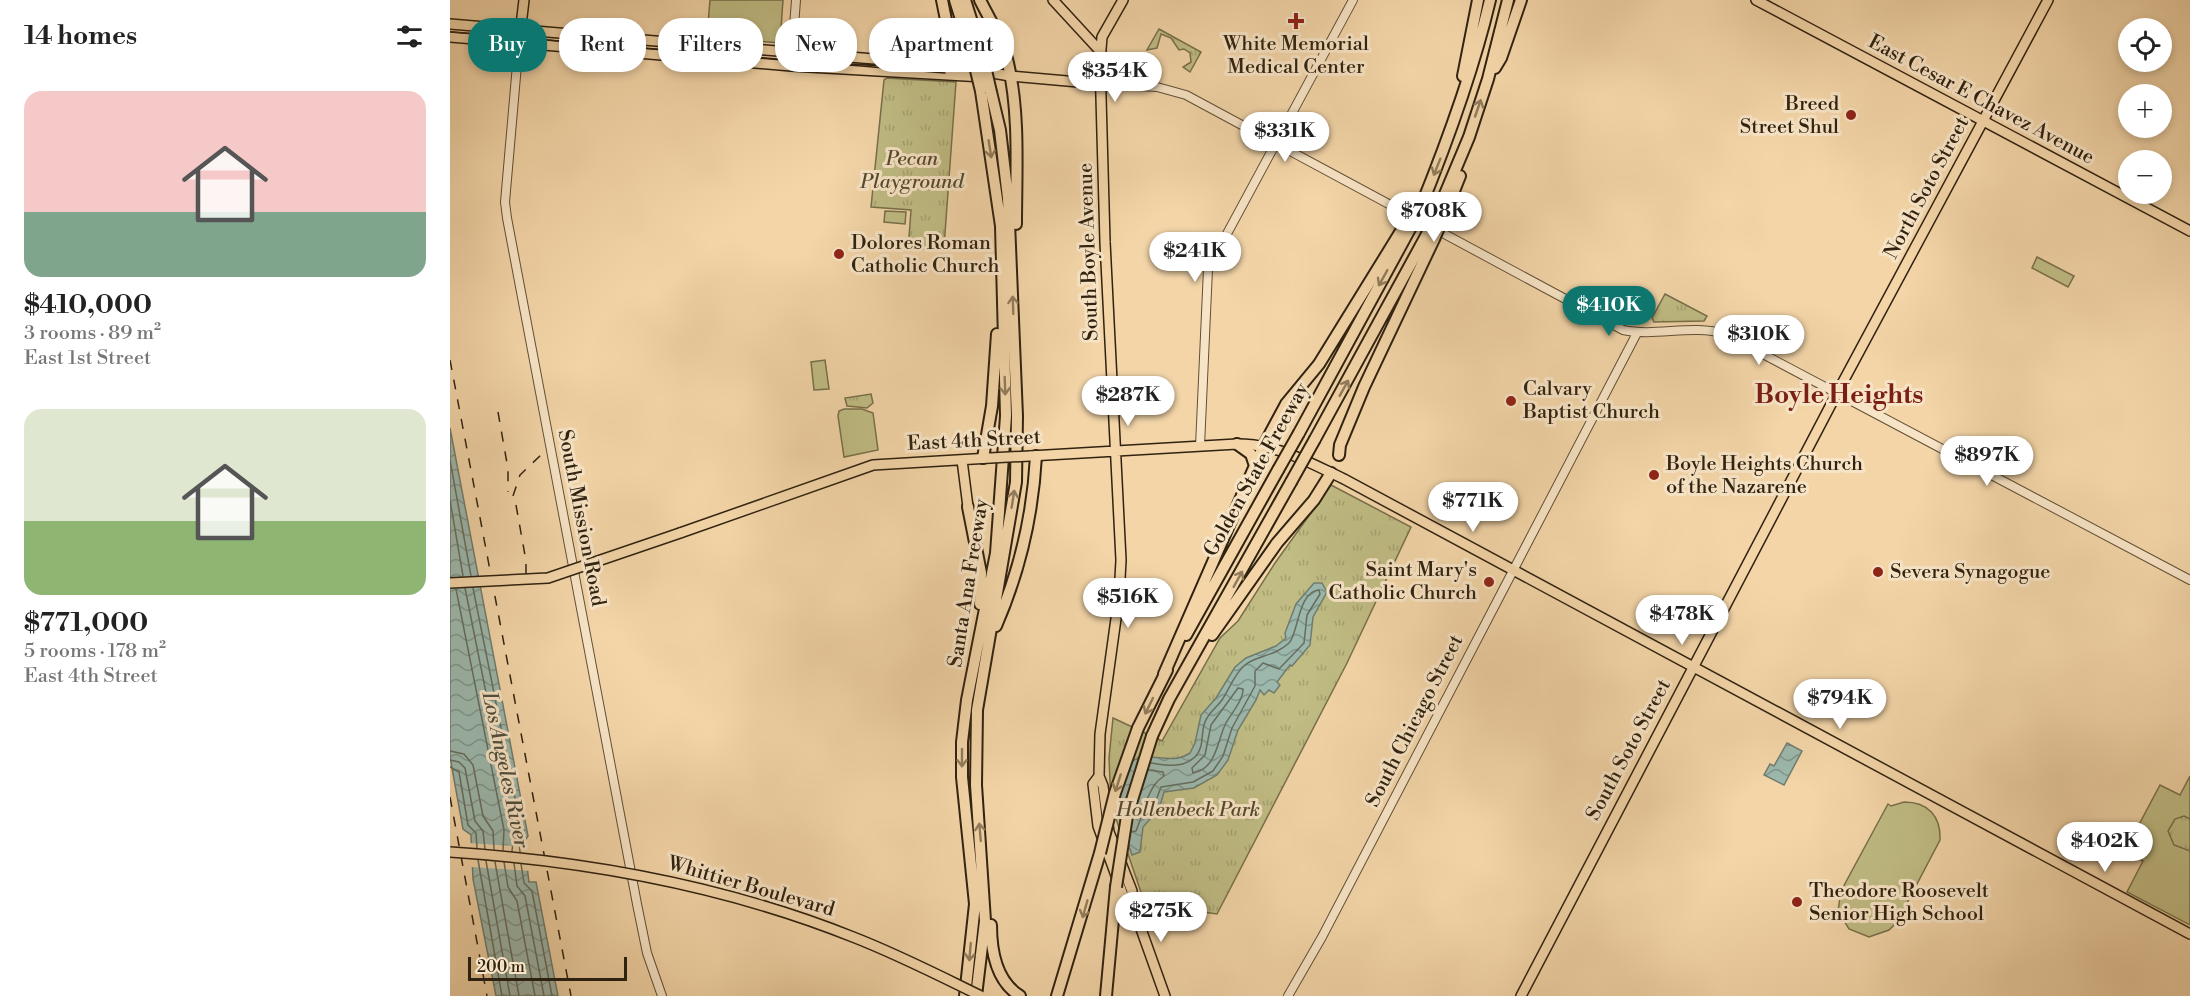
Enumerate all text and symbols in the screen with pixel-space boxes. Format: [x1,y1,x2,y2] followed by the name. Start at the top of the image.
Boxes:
[1287,12,1305,30] marker: White Memorial Medical Center
[468,18,547,72] chip: Buy
[559,18,646,72] chip: Rent
[658,18,763,72] chip: Filters
[775,18,857,72] chip: New
[869,18,1014,72] chip: Apartment
[2118,18,2172,204] map controls
[2118,18,2172,72] button: locate
[24,20,137,52] text: 14 homes
[393,20,426,53] icon: filters
[1864,30,2098,170] street label: East Cesar E Chavez Avenue
[1222,32,1369,80] place label: White Memorial Medical Center
[1073,52,1157,103] pin: $354K
[1082,59,1148,84] text: $354K
[2118,84,2172,138] button: +
[1740,92,1840,140] place label: Breed Street Shul
[1474,99,1485,118] one-way arrow
[1844,108,1858,122] marker: Breed Street Shul
[1243,112,1327,163] pin: $331K
[1879,113,1975,263] street label: North Soto Street
[1254,119,1316,144] text: $331K
[171,130,279,238] icon: home
[985,139,996,159] one-way arrow
[859,147,965,195] park label: Pecan Playground
[2118,150,2172,204] button: −
[1431,157,1442,176] one-way arrow
[1073,163,1105,341] street label: South Boyle Avenue
[1392,192,1476,243] pin: $708K
[1401,199,1467,224] text: $708K
[851,231,999,279] place label: Dolores Roman Catholic Church
[1153,232,1237,283] pin: $241K
[1163,239,1227,264] text: $241K
[832,247,846,261] marker: Dolores Roman Catholic Church
[1377,269,1389,286] one-way arrow
[1567,286,1651,337] pin: $410K
[24,289,152,321] text: $410,000
[1577,293,1641,318] text: $410K
[1007,295,1018,315] one-way arrow
[1717,315,1801,366] pin: $310K
[24,321,161,346] text: 3 rooms · 89 m²
[1727,322,1791,347] text: $310K
[24,346,151,371] text: East 1st Street
[999,376,1010,396] one-way arrow
[1086,376,1170,427] pin: $287K
[1522,377,1660,425] place label: Calvary Baptist Church
[1199,379,1315,561] street label: Golden State Freeway
[1755,379,1923,411] district label: Boyle Heights
[1338,380,1350,397] one-way arrow
[1096,383,1160,408] text: $287K
[1504,394,1518,408] marker: Calvary Baptist Church
[907,425,1041,457] street label: East 4th Street
[552,427,611,609] street label: South Mission Road
[1945,436,2029,487] pin: $897K
[1954,443,2020,468] text: $897K
[171,448,279,556] icon: home
[1665,452,1863,500] place label: Boyle Heights Church of the Nazarene
[1647,468,1661,482] marker: Boyle Heights Church of the Nazarene
[1431,482,1515,533] pin: $771K
[1442,489,1504,514] text: $771K
[1007,490,1018,510] one-way arrow
[943,497,995,669] street label: Santa Ana Freeway
[1329,558,1477,606] place label: Saint Mary's Catholic Church
[1890,560,2050,585] place label: Severa Synagogue
[1871,565,1885,579] marker: Severa Synagogue
[1233,570,1244,588] one-way arrow
[1482,575,1496,589] marker: Saint Mary's Catholic Church
[1086,578,1170,629] pin: $516K
[1097,585,1159,610] text: $516K
[1640,595,1724,646] pin: $478K
[1650,602,1714,627] text: $478K
[24,607,148,639] text: $771,000
[1361,631,1469,811] street label: South Chicago Street
[24,639,166,664] text: 5 rooms · 178 m²
[24,664,158,689] text: East 4th Street
[1581,675,1677,825] street label: South Soto Street
[1798,679,1882,730] pin: $794K
[1807,686,1873,711] text: $794K
[476,688,534,852] water label: Los Angeles River
[1143,696,1154,714] one-way arrow
[956,747,968,767] one-way arrow
[1112,773,1123,792] one-way arrow
[1115,798,1260,823] park label: Hollenbeck Park
[2063,822,2147,873] pin: $402K
[974,823,985,842] one-way arrow
[2071,829,2139,854] text: $402K
[664,851,838,923] street label: Whittier Boulevard
[1809,879,1989,927] place label: Theodore Roosevelt Senior High School
[1119,892,1203,943] pin: $275K
[1790,895,1804,909] marker: Theodore Roosevelt Senior High School
[1079,899,1090,918] one-way arrow
[1129,899,1193,924] text: $275K
[964,942,975,962] one-way arrow
[468,954,627,982] scale bar
[477,957,525,977] text: 200 m

